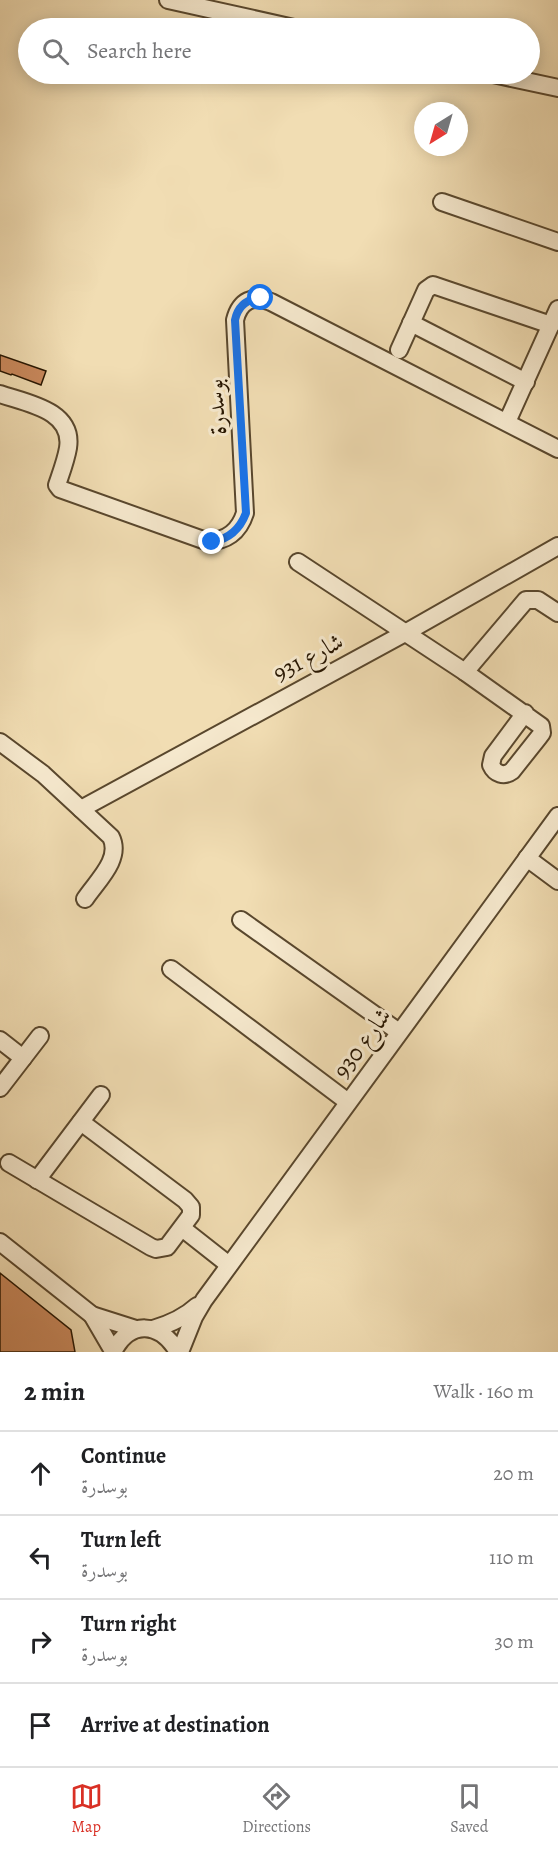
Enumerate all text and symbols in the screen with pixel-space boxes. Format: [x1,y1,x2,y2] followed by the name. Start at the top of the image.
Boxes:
[18,18,540,84] search box
[39,35,72,68] icon: search
[87,36,192,66] text: Search here
[414,102,468,156] north arrow
[247,284,273,310] route start
[198,378,234,436] street label: بوسدرة
[198,528,224,554] route end
[267,625,351,692] street label: شارع 931
[326,1001,402,1087] street label: شارع 930
[24,1374,85,1409] text: 2 min
[434,1378,534,1405] text: Walk · 160 m
[81,1441,166,1471] text: Continue
[24,1457,57,1490] icon: ahead
[493,1460,534,1487] text: 20 m
[81,1473,128,1500] text: بوسدرة
[81,1525,161,1555] text: Turn left
[24,1541,57,1574] icon: left
[489,1544,534,1571] text: 110 m
[81,1557,128,1584] text: بوسدرة
[81,1609,177,1639] text: Turn right
[24,1625,57,1658] icon: right
[494,1628,534,1655] text: 30 m
[81,1641,128,1668] text: بوسدرة
[24,1709,57,1742] icon: arrive
[81,1710,270,1740] text: Arrive at destination
[70,1780,103,1838] tab: Map
[242,1780,311,1838] tab: Directions
[450,1780,488,1838] tab: Saved

